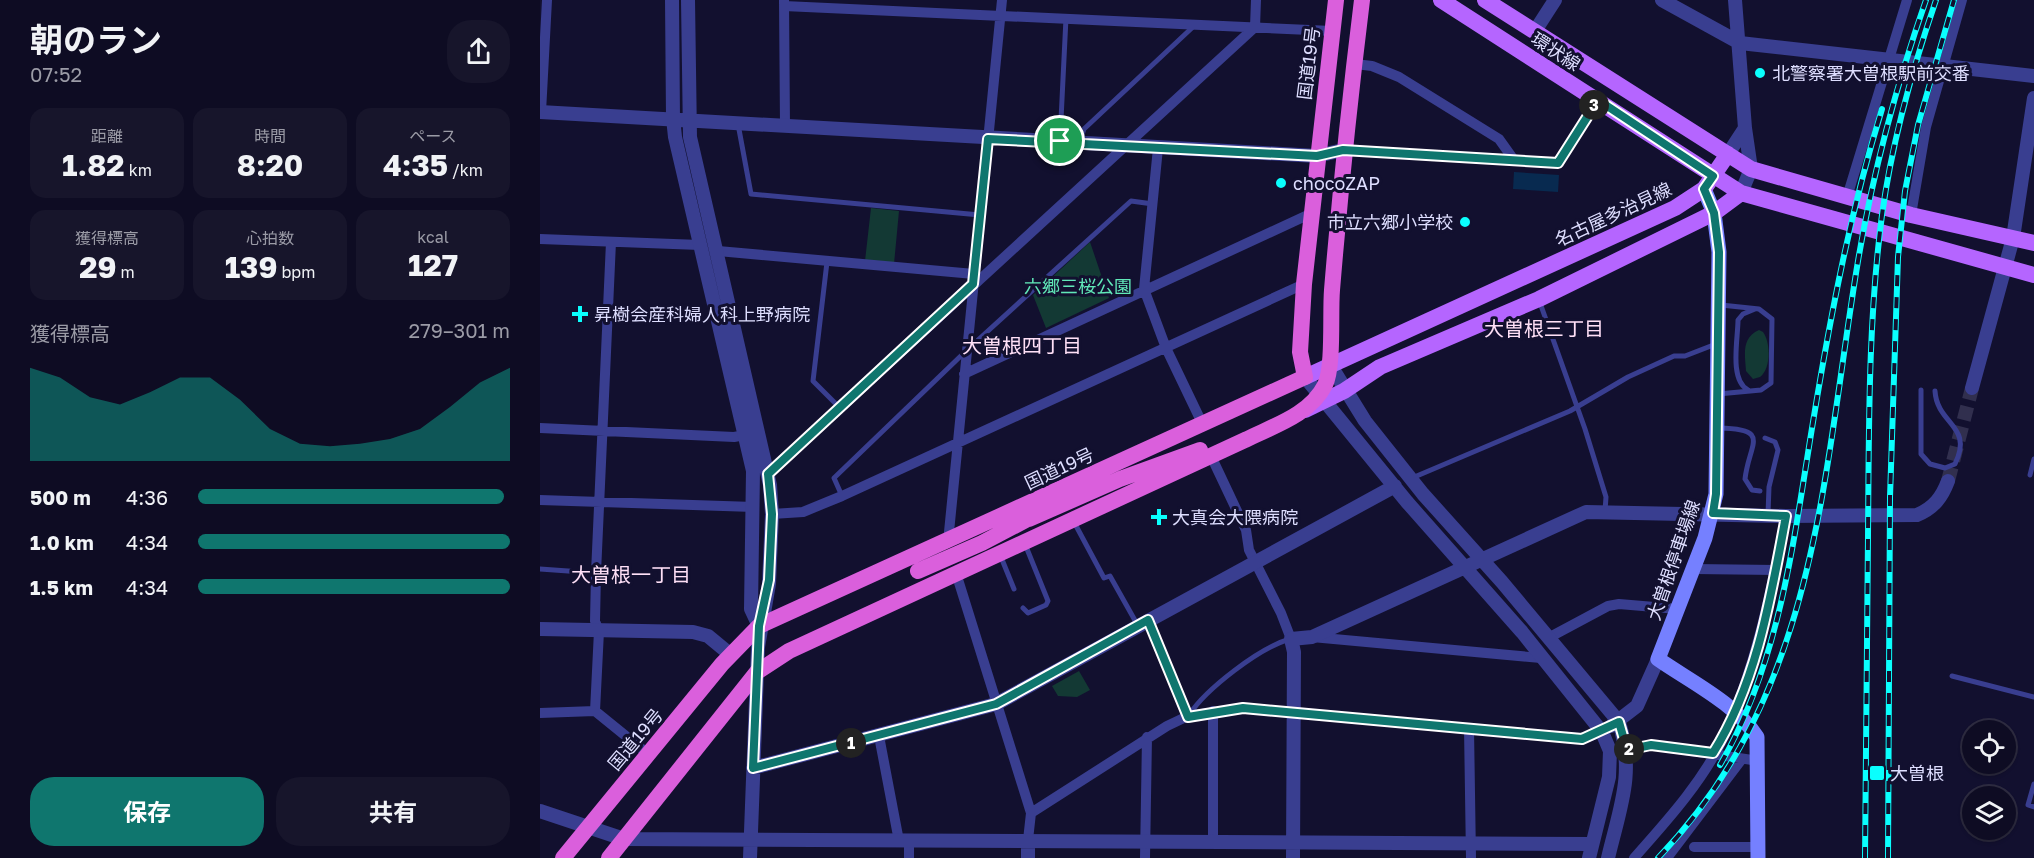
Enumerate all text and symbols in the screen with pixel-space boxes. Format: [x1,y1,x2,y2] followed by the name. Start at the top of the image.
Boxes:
[30,20,162,59] text: 朝のラン
[447,20,510,83] button: share
[1293,25,1323,101] street label: 国道19号
[1527,27,1585,75] street label: 環状線
[30,62,82,86] text: 07:52
[1772,62,1970,84] place label: 北警察署大曽根駅前交番
[1753,66,1767,80] marker: 北警察署大曽根駅前交番
[1579,90,1609,120] pin: 3
[1589,95,1599,115] text: 3
[1034,115,1085,166] pin
[1043,124,1076,157] icon: arrive
[91,126,123,146] text: 距離
[254,126,286,146] text: 時間
[409,126,457,146] text: ペース
[62,147,125,183] text: 1.82
[237,147,303,183] text: 8:20
[383,147,448,183] text: 4:35
[125,160,152,180] text: km
[448,160,483,180] text: /km
[1293,172,1380,194] place label: chocoZAP
[1274,176,1288,190] marker: chocoZAP
[1551,177,1675,251] street label: 名古屋多治見線
[1327,211,1453,233] place label: 市立六郷小学校
[1458,215,1472,229] marker: 市立六郷小学校
[417,227,449,247] text: kcal
[75,228,139,248] text: 獲得標高
[246,228,294,248] text: 心拍数
[408,247,458,283] text: 127
[79,249,117,285] text: 29
[225,249,277,285] text: 139
[117,262,135,282] text: m
[277,262,315,282] text: bpm
[1024,275,1132,297] park label: 六郷三桜公園
[594,303,810,325] place label: 昇樹会産科婦人科上野病院
[571,305,589,323] marker: 昇樹会産科婦人科上野病院
[1484,316,1604,340] district label: 大曽根三丁目
[409,318,510,342] text: 279–301 m
[30,321,110,345] text: 獲得標高
[962,333,1082,357] district label: 大曽根四丁目
[1021,442,1097,494] street label: 国道19号
[30,485,91,509] text: 500 m
[126,485,168,509] text: 4:36
[1642,497,1704,623] street label: 大曽根停車場線
[1172,506,1298,528] place label: 大真会大隈病院
[1150,508,1168,526] marker: 大真会大隈病院
[30,530,94,554] text: 1.0 km
[126,530,168,554] text: 4:34
[571,562,691,586] district label: 大曽根一丁目
[30,575,93,599] text: 1.5 km
[126,575,168,599] text: 4:34
[603,704,667,774] street label: 国道19号
[1962,720,2016,840] map controls
[1962,720,2016,774] button: locate
[836,728,866,758] pin: 1
[847,733,855,753] text: 1
[1614,734,1644,764] pin: 2
[1624,739,1634,759] text: 2
[1890,762,1944,784] place label: 大曽根
[1868,764,1886,782] marker: 大曽根
[30,777,264,846] button: 保存
[276,777,510,846] button: 共有
[1962,786,2016,840] button: layers

